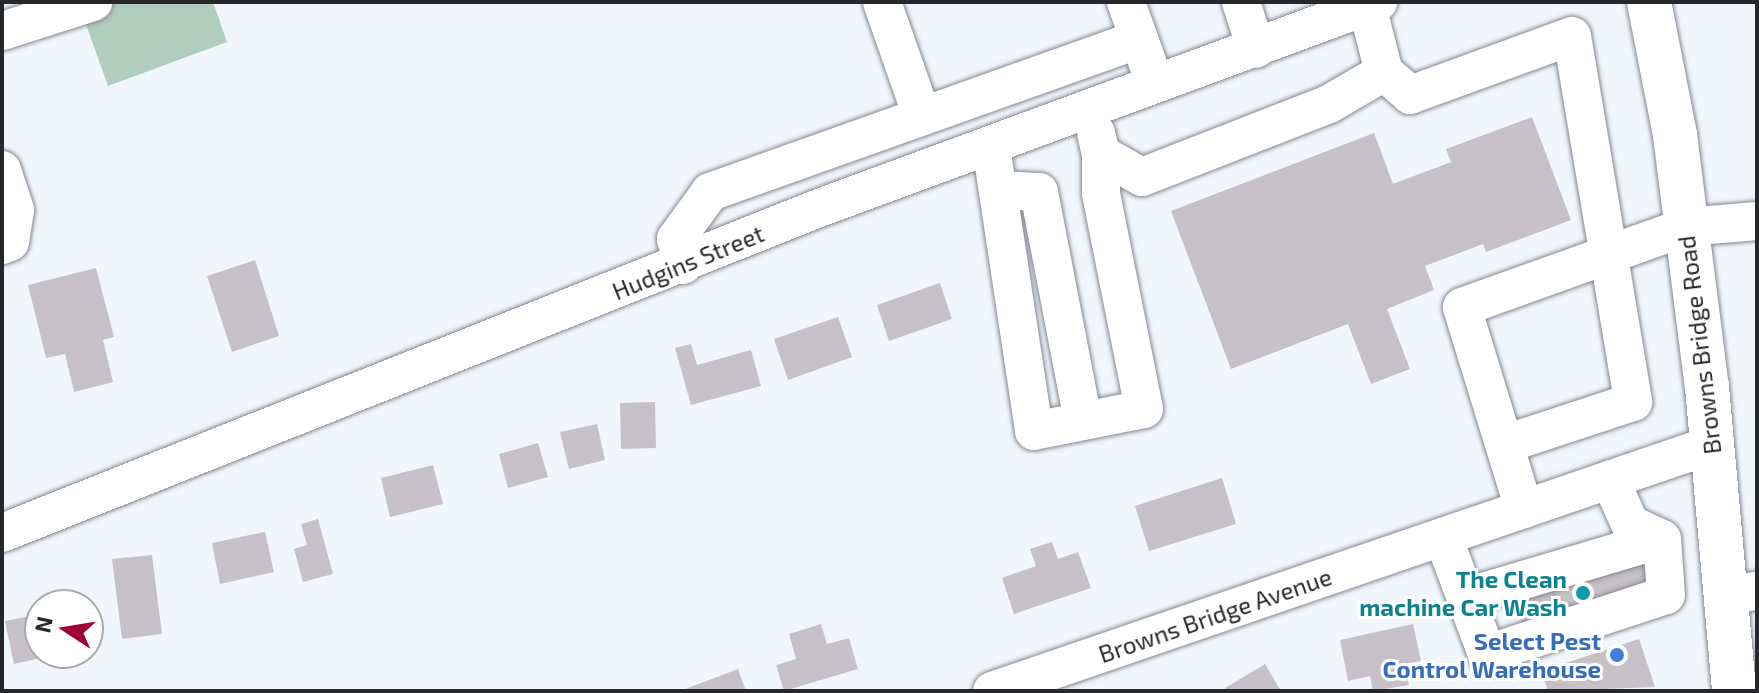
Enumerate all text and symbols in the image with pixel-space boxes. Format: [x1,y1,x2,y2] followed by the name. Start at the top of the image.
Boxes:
[608,218,768,306] street label: Hudgins Street
[1671,234,1727,456] street label: Browns Bridge Road
[1094,561,1336,669] street label: Browns Bridge Avenue
[1359,565,1567,621] place label: The Clean machine Car Wash
[1574,584,1592,602] marker: The Clean machine Car Wash
[24,589,104,669] north arrow
[28,614,57,635] text: N
[1382,627,1601,683] place label: Select Pest Control Warehouse
[1608,646,1626,664] marker: Select Pest Control Warehouse

